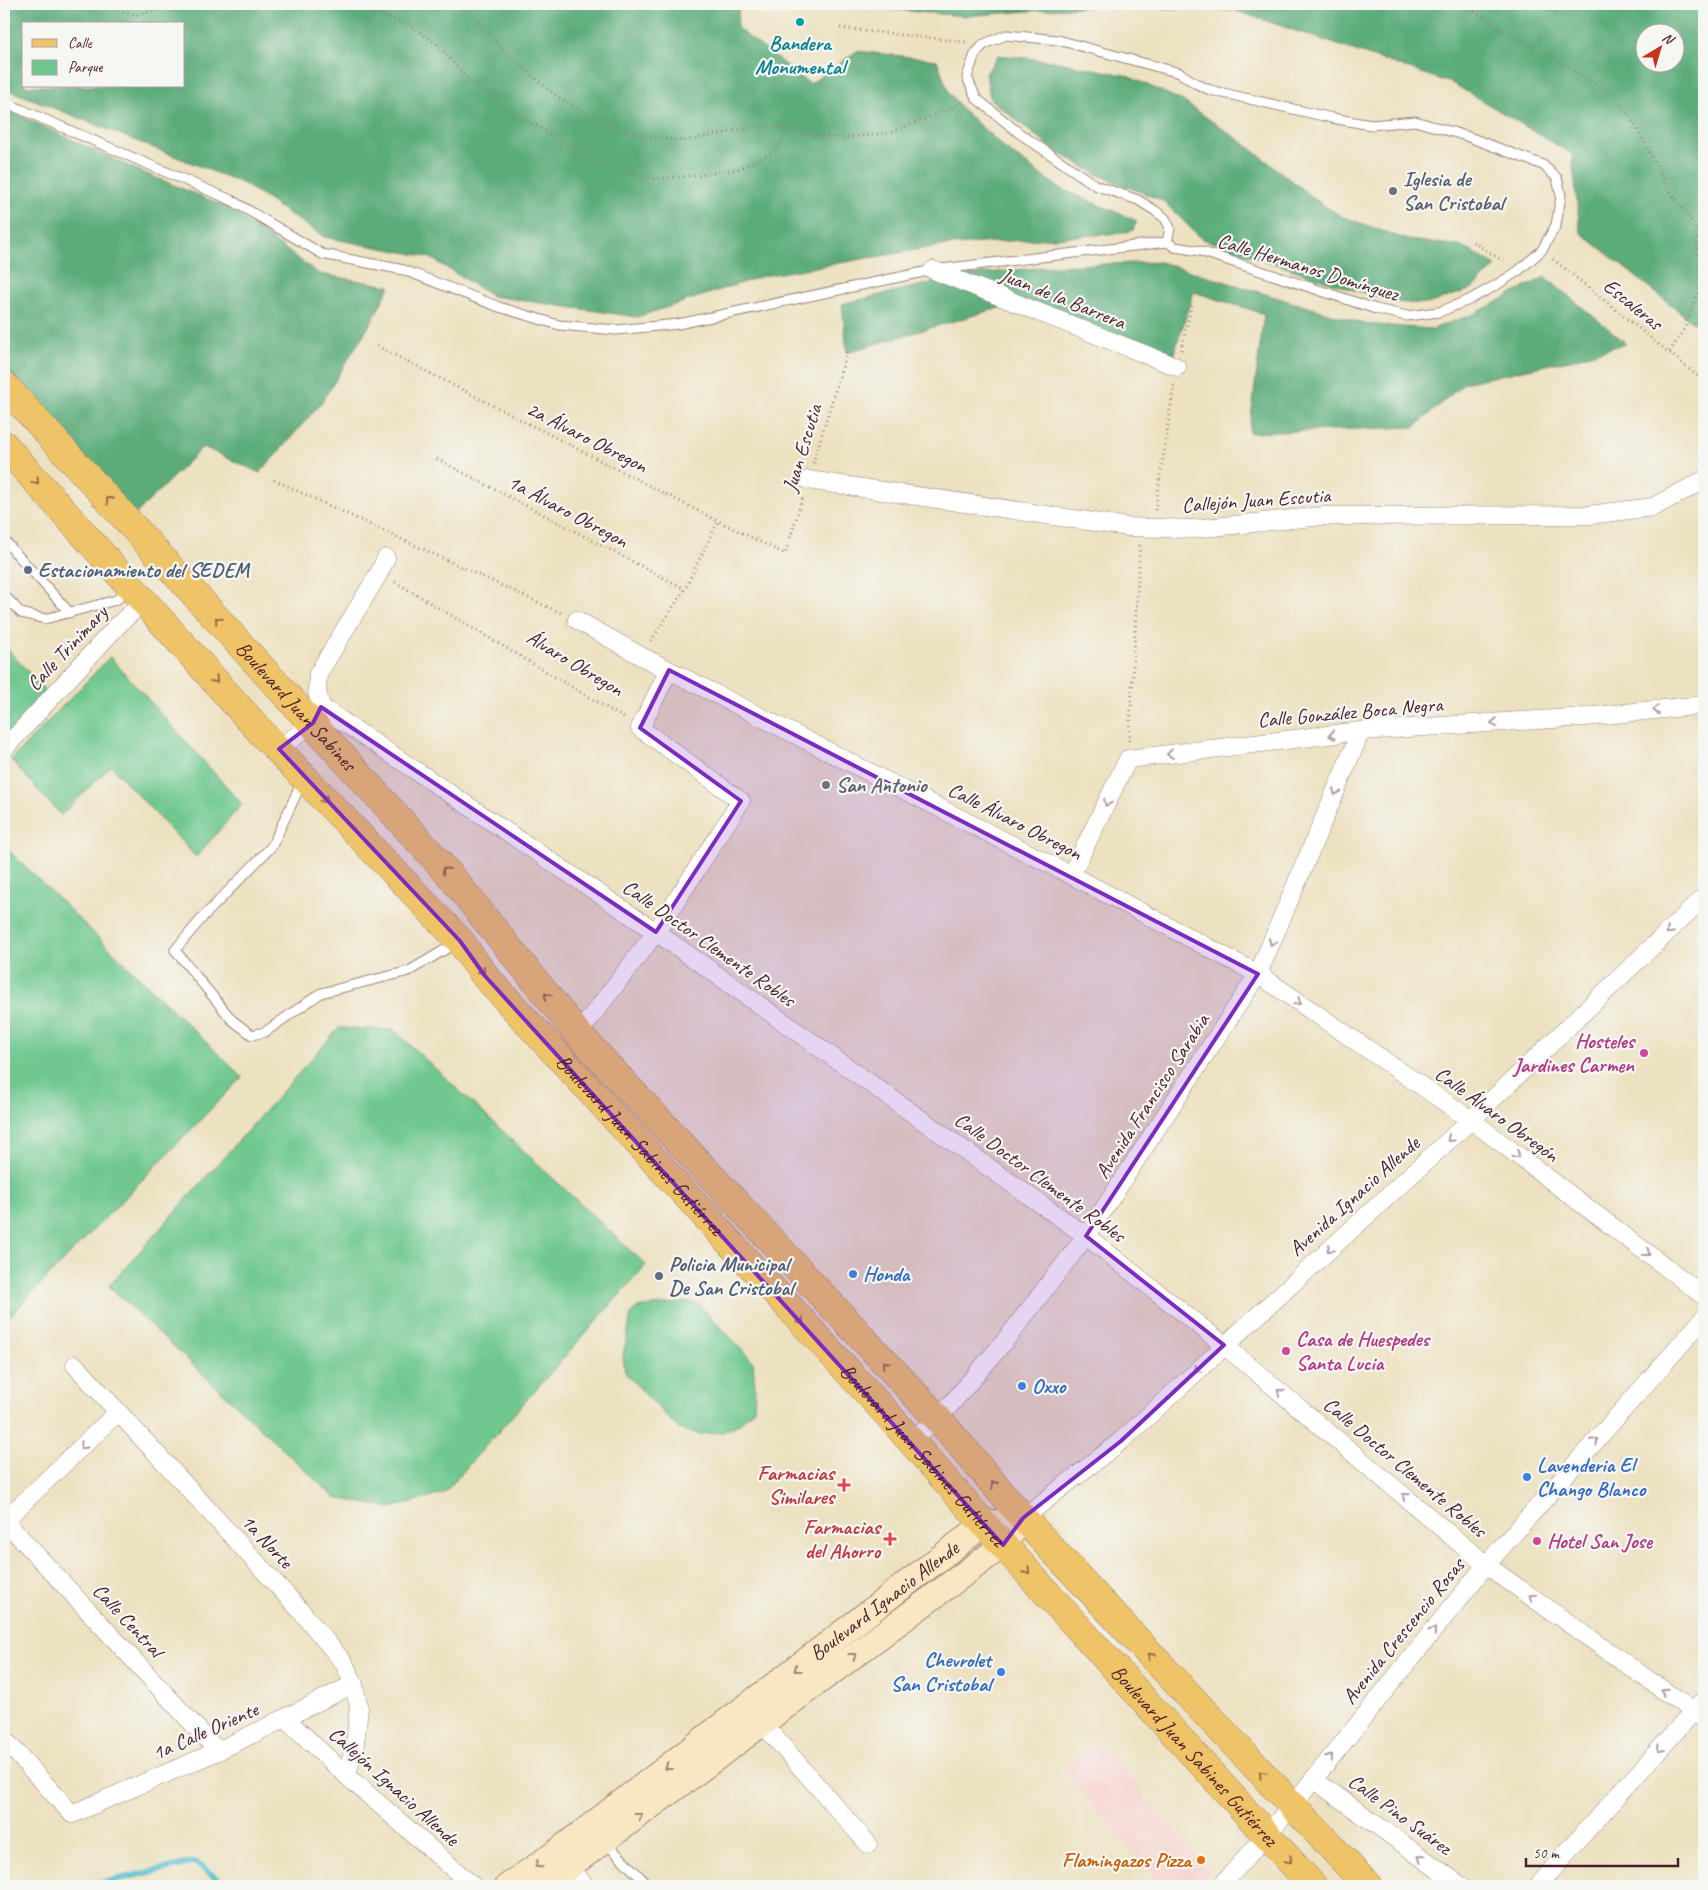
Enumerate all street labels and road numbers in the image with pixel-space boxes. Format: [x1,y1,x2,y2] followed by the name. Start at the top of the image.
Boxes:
[1214,227,1403,307] street label: Calle Hermanos Domínguez
[996,261,1131,336] street label: Juan de la Barrera
[1598,272,1669,337] street label: Escaleras
[522,395,652,479] street label: 2a Álvaro Obregon
[776,400,828,496] street label: Juan Escutia
[504,468,633,554] street label: 1a Álvaro Obregon
[1181,482,1333,518] street label: Callejón Juan Escutia
[21,599,114,696] street label: Calle Trinimary
[522,624,629,702] street label: Álvaro Obregon
[230,636,363,778] street label: Boulevard Juan Sabines
[1257,691,1445,733] street label: Calle González Boca Negra
[944,776,1087,866] street label: Calle Álvaro Obregon
[618,874,802,1013] street label: Calle Doctor Clemente Robles
[1089,1007,1216,1183] street label: Avenida Francisco Sarabia
[550,1049,730,1242] street label: Boulevard Juan Sabines Gutiérrez
[1430,1060,1564,1168] street label: Calle Álvaro Obregón
[950,1106,1132,1249] street label: Calle Doctor Clemente Robles
[1283,1130,1426,1262] street label: Avenida Ignacio Allende
[835,1358,1012,1553] street label: Boulevard Juan Sabines Gutiérrez
[1318,1391,1493,1544] street label: Calle Doctor Clemente Robles
[235,1508,299,1575] street label: 1a Norte
[804,1535,965,1666] street label: Boulevard Ignacio Allende
[1336,1551,1471,1709] street label: Avenida Crescencio Rosas
[87,1578,171,1665] street label: Calle Central
[1105,1659,1285,1853] street label: Boulevard Juan Sabines Gutiérrez
[148,1696,263,1766] street label: 1a Calle Oriente
[323,1721,465,1852] street label: Callejón Ignacio Allende
[1343,1768,1459,1862] street label: Calle Pino Suárez

